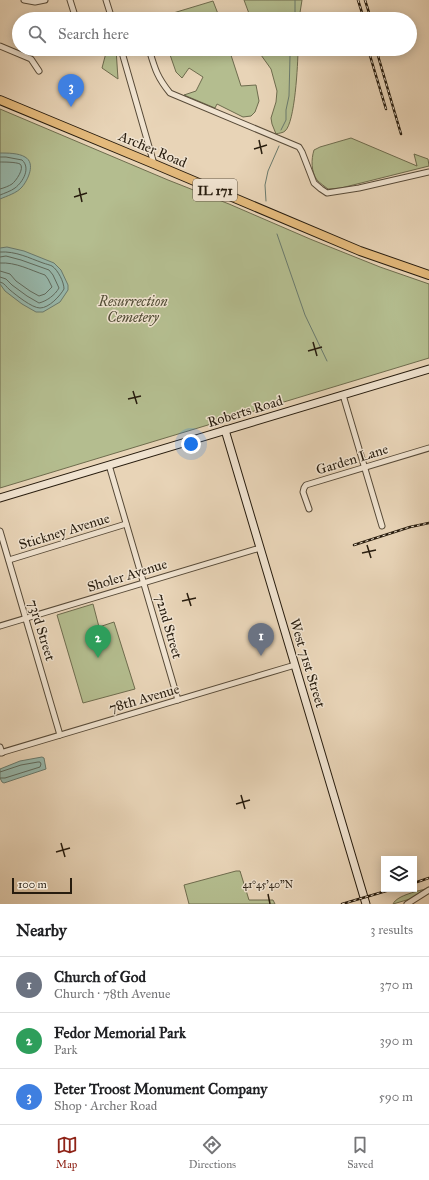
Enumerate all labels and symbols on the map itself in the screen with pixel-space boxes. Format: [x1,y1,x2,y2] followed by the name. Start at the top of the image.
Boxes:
[58,74,84,107] pin: 3
[115,127,189,171] street label: Archer Road
[193,179,237,201] road number: IL 171
[97,293,168,326] park label: Resurrection Cemetery
[206,392,285,431] street label: Roberts Road
[181,434,201,454] your location
[314,440,390,478] street label: Garden Lane
[17,510,112,553] street label: Stickney Avenue
[85,555,169,596] street label: Sholer Avenue
[151,592,186,661] street label: 72nd Street
[24,597,59,663] street label: 73rd Street
[286,616,329,710] street label: West 71st Street
[248,623,274,656] pin: 1
[85,625,111,658] pin: 2
[107,680,182,717] street label: 78th Avenue
[12,876,72,895] scale bar
[243,879,294,891] text: 41°45'40"N

